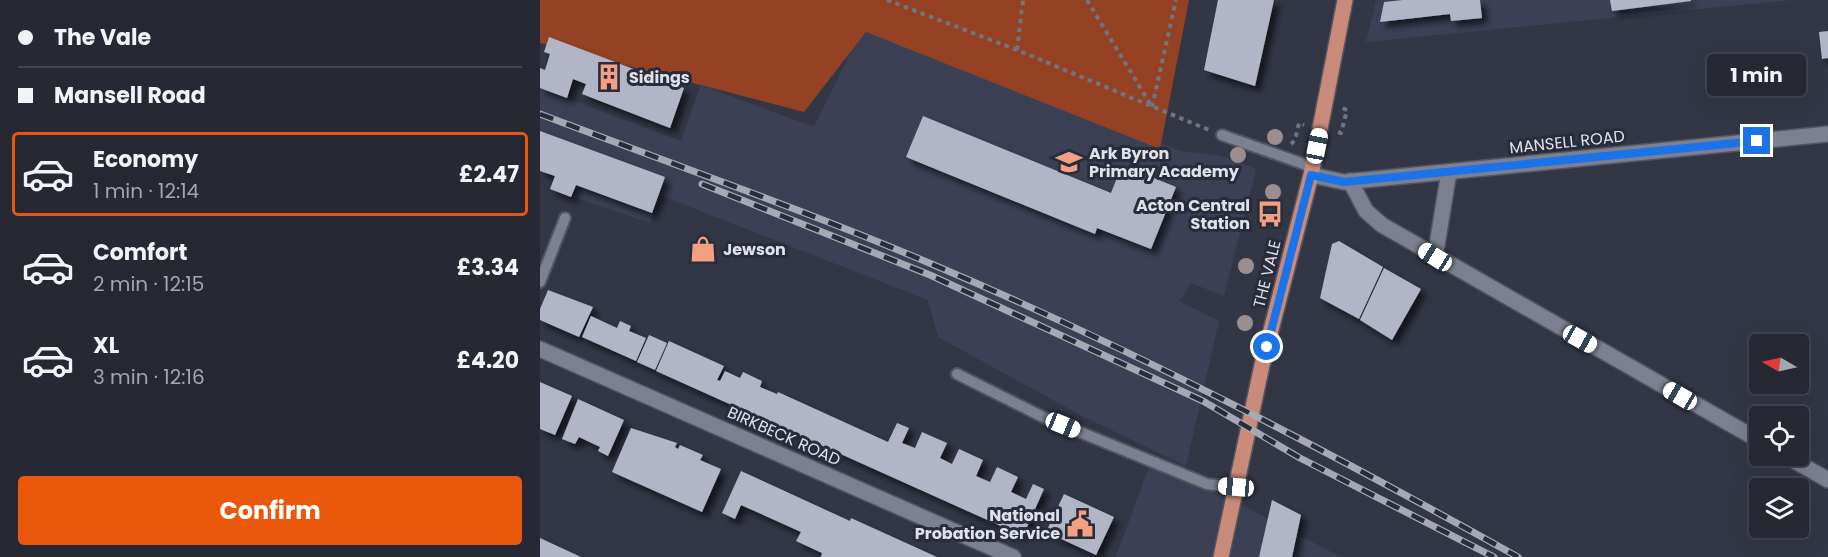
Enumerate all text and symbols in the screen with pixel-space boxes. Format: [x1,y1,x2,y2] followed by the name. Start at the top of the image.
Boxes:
[54,22,151,53] text: The Vale
[1708,54,1806,96] callout: 1 min
[1730,61,1783,89] text: 1 min
[594,62,624,92] building icon: Sidings
[629,66,690,89] place label: Sidings
[54,80,206,111] text: Mansell Road
[1508,125,1626,159] street label: MANSELL ROAD
[1305,127,1329,165] car
[1743,127,1770,154] route end
[1089,142,1240,183] place label: Ark Byron Primary Academy
[93,144,198,175] text: Economy
[21,147,75,201] icon: car
[1054,147,1084,177] school or university icon: Ark Byron Primary Academy
[459,159,519,190] text: £2.47
[93,177,199,205] text: 1 min · 12:14
[1136,194,1250,235] place label: Acton Central Station
[1255,199,1285,229] bus stop icon: Acton Central Station
[688,234,718,264] shop icon: Jewson
[93,237,187,268] text: Comfort
[723,238,786,261] place label: Jewson
[1248,238,1286,310] street label: THE VALE
[21,240,75,294] icon: car
[1415,240,1455,274] car
[457,252,519,283] text: £3.34
[93,270,204,298] text: 2 min · 12:15
[1560,322,1600,356] car
[93,330,119,361] text: XL
[21,333,75,387] icon: car
[1253,333,1280,360] route start
[1749,334,1809,394] north arrow
[1749,334,1809,538] map controls
[456,345,519,376] text: £4.20
[93,363,205,391] text: 3 min · 12:16
[1660,379,1700,413] car
[724,401,844,471] street label: BIRKBECK ROAD
[1749,406,1809,466] button: locate
[1043,410,1083,440] car
[18,476,522,545] button: Confirm
[1217,476,1255,498] car
[1749,478,1809,538] button: layers
[915,504,1060,545] place label: National Probation Service
[1065,509,1095,539] public building icon: National Probation Service

